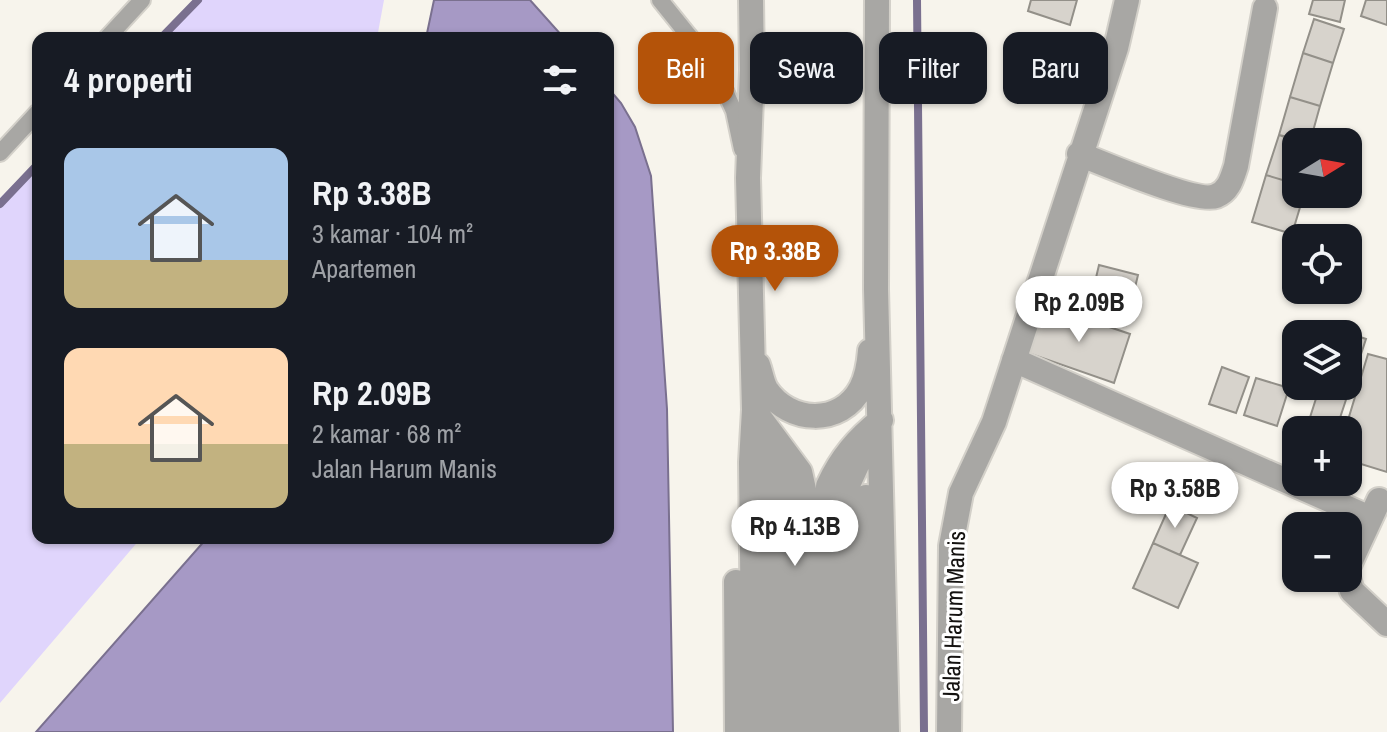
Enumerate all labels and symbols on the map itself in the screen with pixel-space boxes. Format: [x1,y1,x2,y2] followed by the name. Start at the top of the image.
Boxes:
[1282,128,1362,208] north arrow
[692,225,858,293] pin: Rp 3.38B
[996,276,1162,344] pin: Rp 2.09B
[1092,462,1258,530] pin: Rp 3.58B
[712,500,878,568] pin: Rp 4.13B
[934,530,972,702] street label: Jalan Harum Manis

